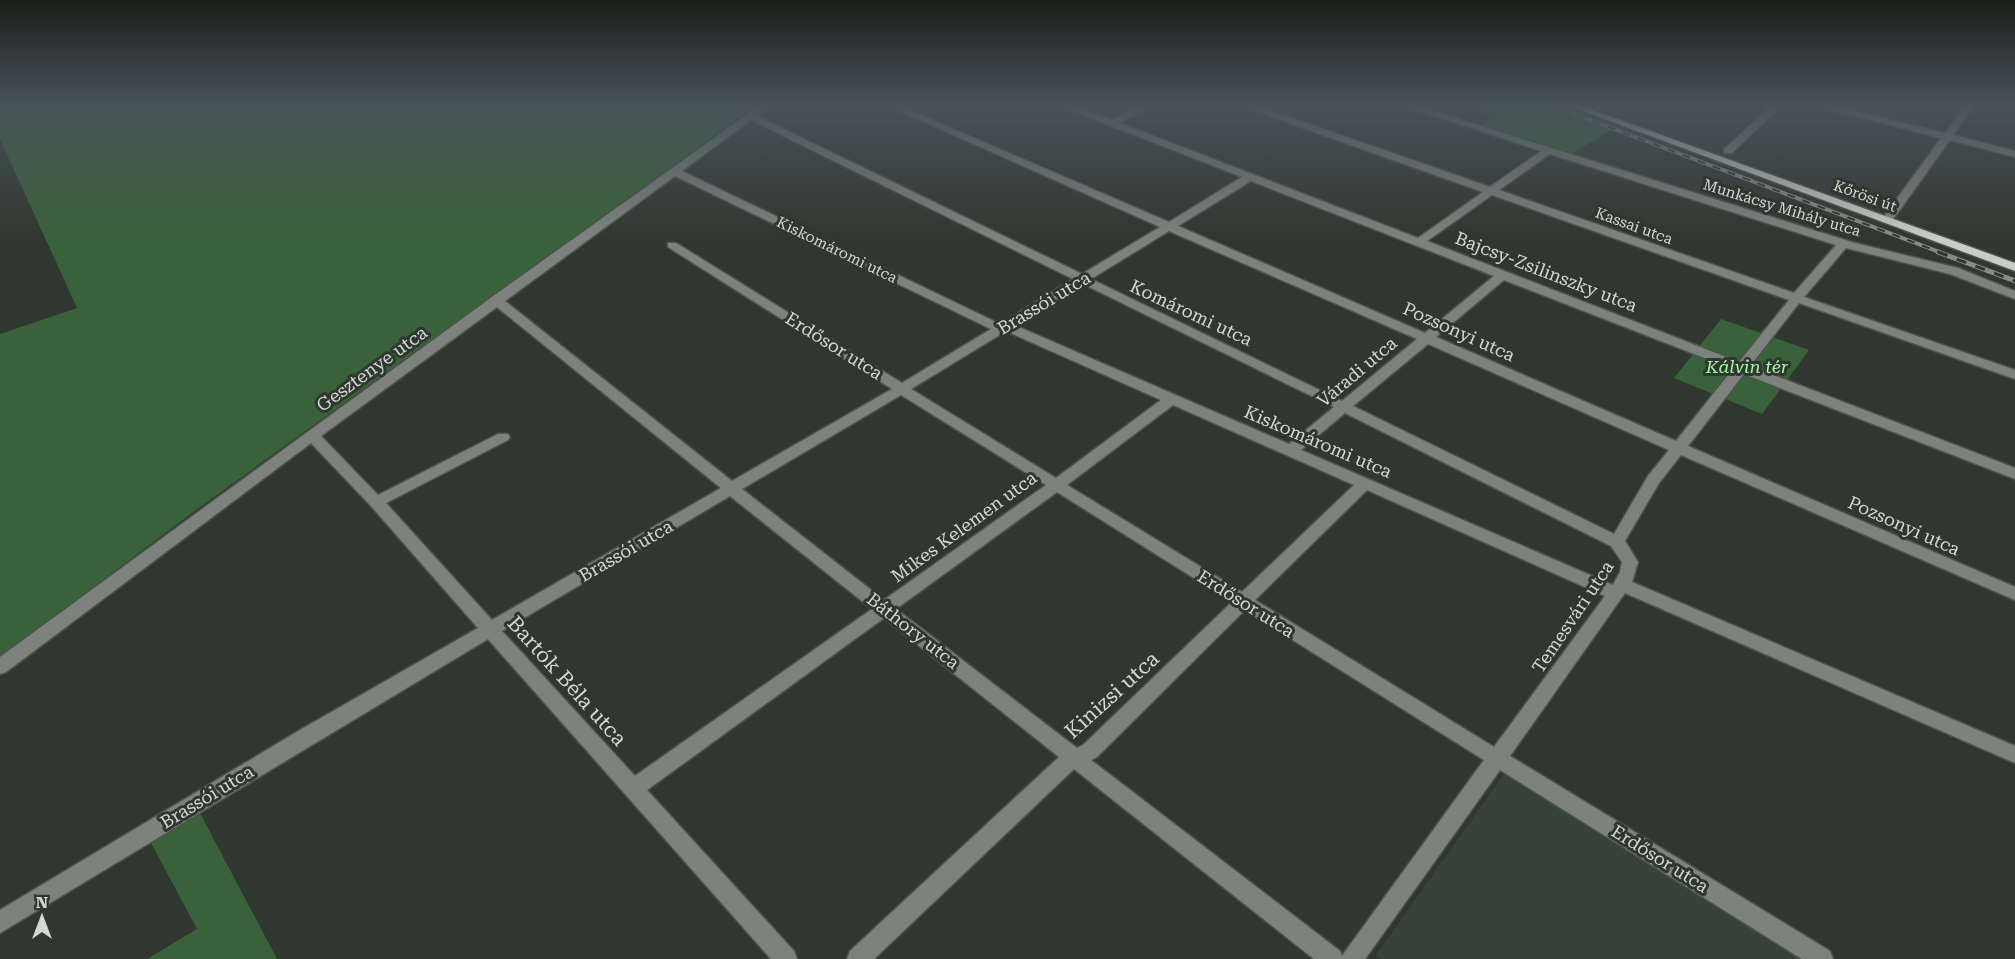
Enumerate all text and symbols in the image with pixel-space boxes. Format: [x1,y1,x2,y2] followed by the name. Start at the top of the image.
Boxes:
[1701,175,1863,241] street label: Munkácsy Mihály utca
[1831,176,1899,216] street label: Kőrösi út
[1593,204,1675,248] street label: Kassai utca
[774,213,900,287] street label: Kiskomáromi utca
[1452,227,1640,316] street label: Bajcsy-Zsilinszky utca
[993,266,1094,339] street label: Brassói utca
[1127,275,1256,350] street label: Komáromi utca
[1400,297,1519,366] street label: Pozsonyi utca
[782,307,887,384] street label: Erdősor utca
[312,321,431,416] street label: Gesztenye utca
[1313,332,1401,411] street label: Váradi utca
[1705,356,1789,377] park label: Kálvin tér
[1241,401,1395,482] street label: Kiskomáromi utca
[887,467,1041,586] street label: Mikes Kelemen utca
[1845,491,1964,560] street label: Pozsonyi utca
[575,515,677,586] street label: Brassói utca
[1527,557,1618,677] street label: Temesvári utca
[1194,565,1299,642] street label: Erdősor utca
[863,588,964,673] street label: Báthory utca
[503,611,632,751] street label: Bartók Béla utca
[1060,646,1164,743] street label: Kinizsi utca
[156,760,257,833] street label: Brassói utca
[1608,820,1713,897] street label: Erdősor utca
[12,887,72,947] north arrow
[36,893,48,912] text: N

